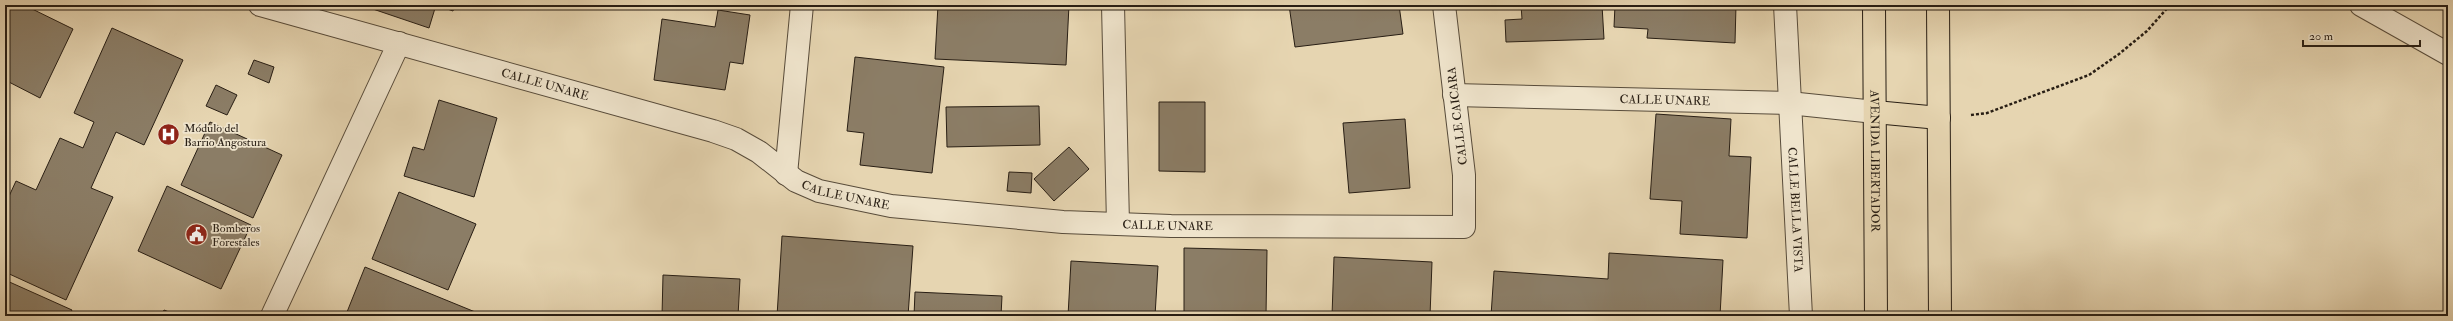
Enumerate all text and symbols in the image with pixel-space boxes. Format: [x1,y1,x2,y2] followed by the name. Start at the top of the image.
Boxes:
[2303,22,2420,48] scale bar
[2309,29,2334,44] text: 20 m
[499,65,591,104] street label: CALLE UNARE
[1444,66,1471,166] street label: CALLE CAICARA
[1867,89,1882,232] street label: AVENIDA LIBERTADOR
[1620,92,1711,109] street label: CALLE UNARE
[184,121,267,150] place label: Módulo del Barrio Angostura
[156,122,182,148] hospital icon: Módulo del Barrio Angostura
[1784,147,1806,273] street label: CALLE BELLA VISTA
[799,177,891,214] street label: CALLE UNARE
[1122,217,1213,234] street label: CALLE UNARE
[212,221,260,250] place label: Bomberos Forestales
[183,222,209,248] public building icon: Bomberos Forestales

